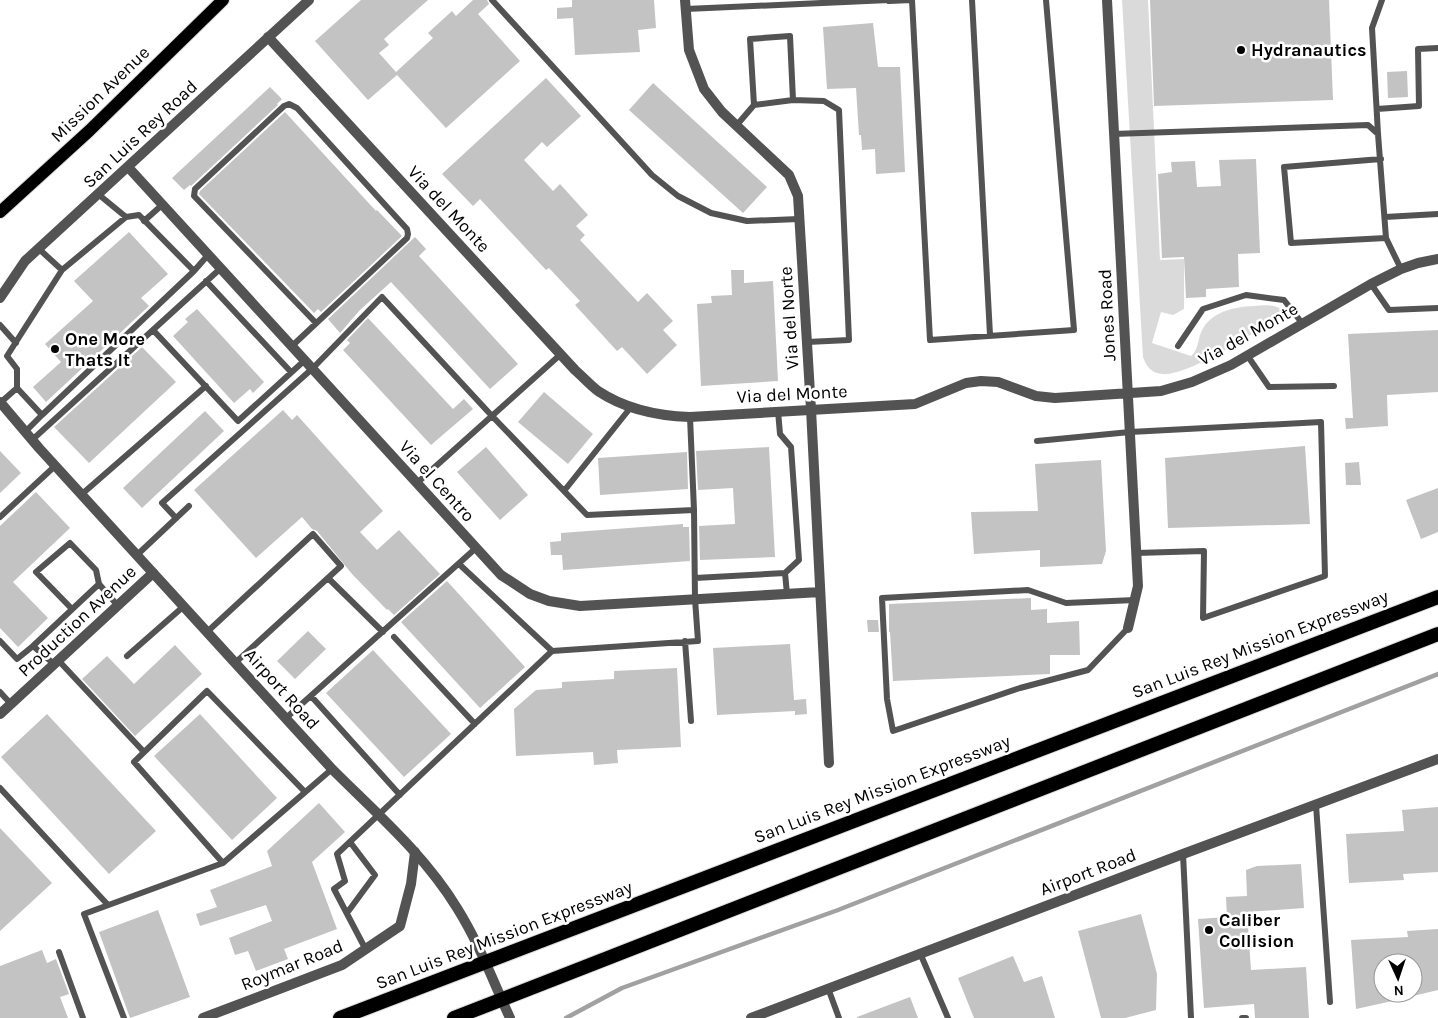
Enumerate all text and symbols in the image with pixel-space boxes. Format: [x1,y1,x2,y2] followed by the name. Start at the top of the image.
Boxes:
[1251,39,1366,61] place label: Hydranautics
[46,41,154,147] street label: Mission Avenue
[1235,44,1247,56] marker: Hydranautics
[78,75,202,193] street label: San Luis Rey Road
[403,161,495,257] street label: Via del Monte
[774,266,804,370] street label: Via del Norte
[1094,268,1120,362] street label: Jones Road
[1194,298,1302,370] street label: Via del Monte
[65,328,145,371] place label: One More Thats It
[49,343,61,355] marker: One More Thats It
[736,380,848,408] street label: Via del Monte
[395,436,479,526] street label: Via el Centro
[13,561,141,681] street label: Production Avenue
[1129,585,1392,703] street label: San Luis Rey Mission Expressway
[240,644,324,734] street label: Airport Road
[751,730,1014,848] street label: San Luis Rey Mission Expressway
[1037,844,1139,900] street label: Airport Road
[373,876,636,994] street label: San Luis Rey Mission Expressway
[1219,909,1294,952] place label: Caliber Collision
[1203,924,1215,936] marker: Caliber Collision
[238,935,346,995] street label: Roymar Road
[1373,953,1423,1003] north arrow
[1393,982,1404,999] text: N

